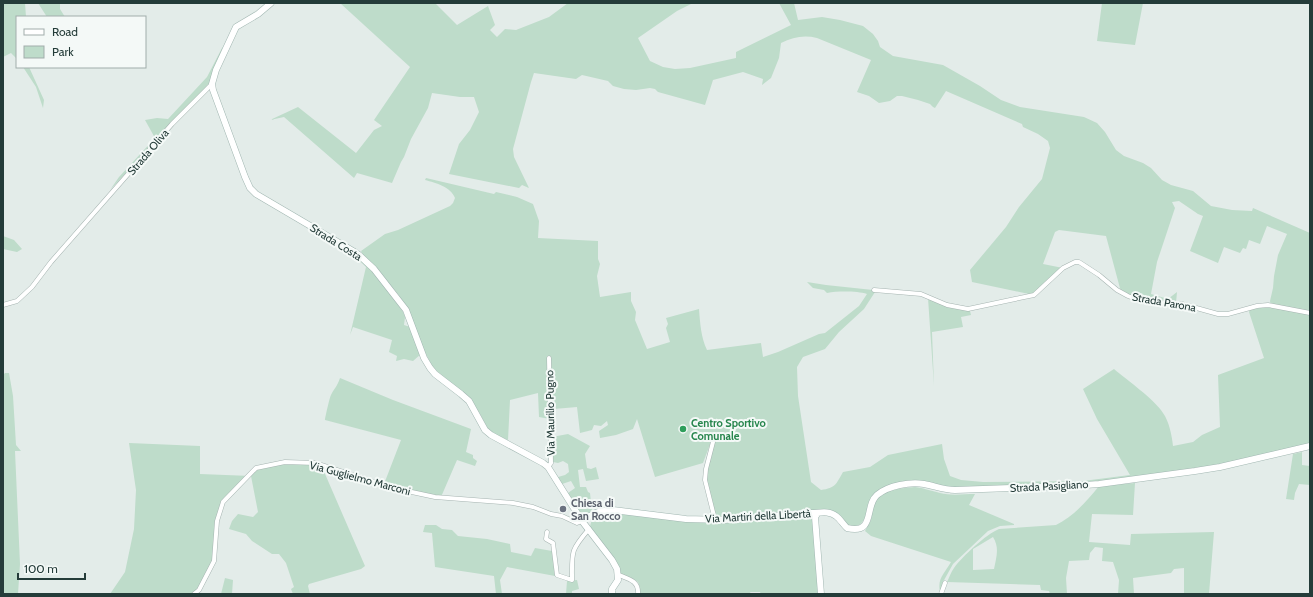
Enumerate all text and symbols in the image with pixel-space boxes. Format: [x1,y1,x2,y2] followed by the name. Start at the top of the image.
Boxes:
[16,16,146,68] legend
[52,24,78,39] text: Road
[52,44,74,59] text: Park
[124,126,172,178] street label: Strada Oliva
[307,221,365,264] street label: Strada Costa
[1131,289,1198,315] street label: Strada Parona
[542,370,558,456] street label: Via Maurilio Pugno
[691,416,766,443] place label: Centro Sportivo Comunale
[678,424,688,434] marker: Centro Sportivo Comunale
[308,458,412,498] street label: Via Guglielmo Marconi
[1009,477,1089,495] street label: Strada Pasigliano
[571,496,621,523] place label: Chiesa di San Rocco
[558,504,568,514] marker: Chiesa di San Rocco
[705,506,812,526] street label: Via Martiri della Libertà
[18,555,85,581] scale bar
[24,561,58,576] text: 100 m

